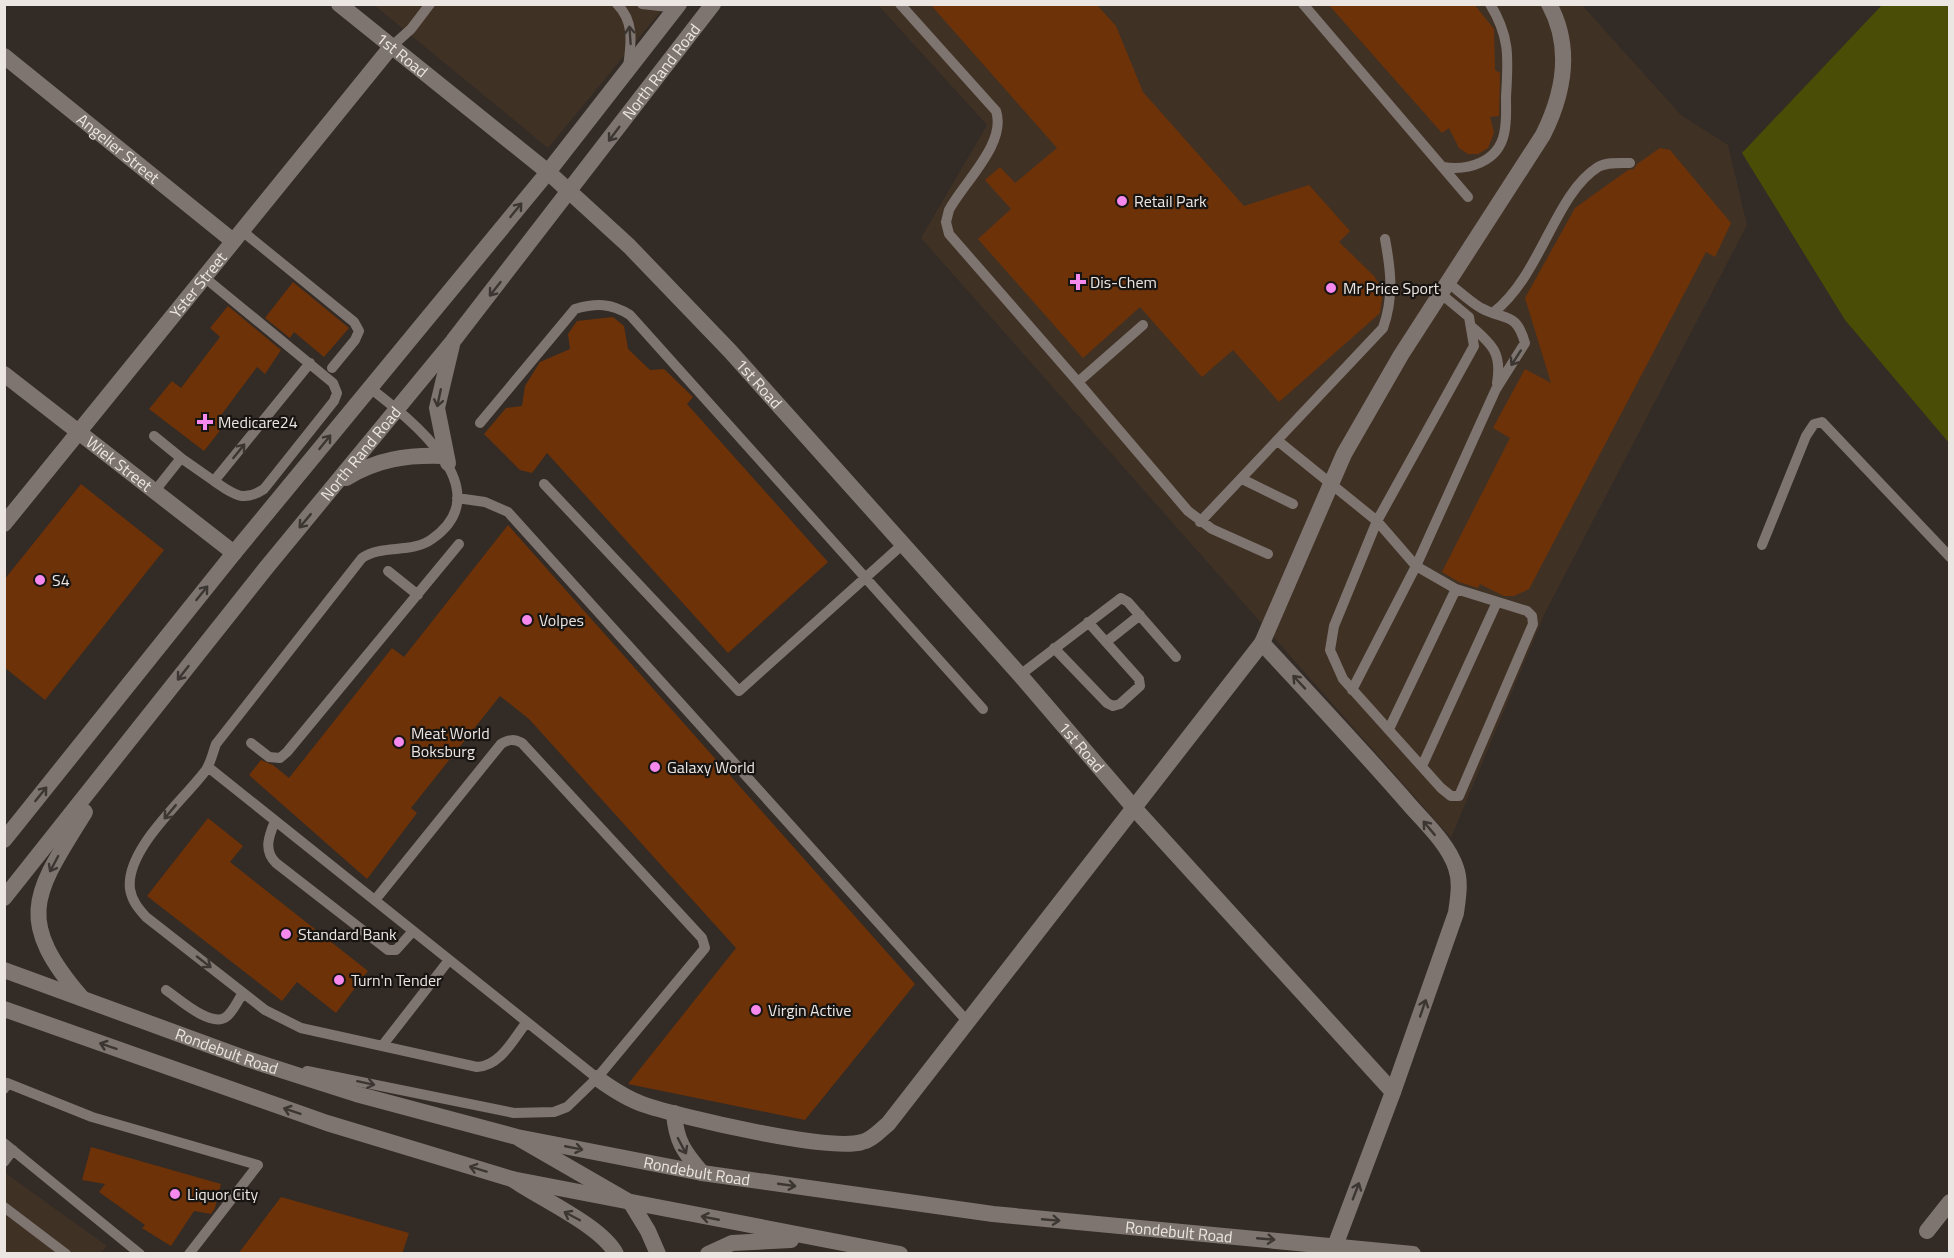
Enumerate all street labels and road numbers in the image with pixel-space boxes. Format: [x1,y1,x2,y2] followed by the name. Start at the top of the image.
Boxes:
[616,18,706,124] street label: North Rand Road
[371,27,433,83] street label: 1st Road
[72,108,165,189] street label: Angelier Street
[164,246,233,323] street label: Yster Street
[730,353,788,414] street label: 1st Road
[314,401,407,506] street label: North Rand Road
[81,430,158,497] street label: Wiek Street
[1053,716,1110,777] street label: 1st Road
[172,1022,281,1080] street label: Rondebult Road
[642,1150,752,1192] street label: Rondebult Road
[1124,1215,1234,1249] street label: Rondebult Road

